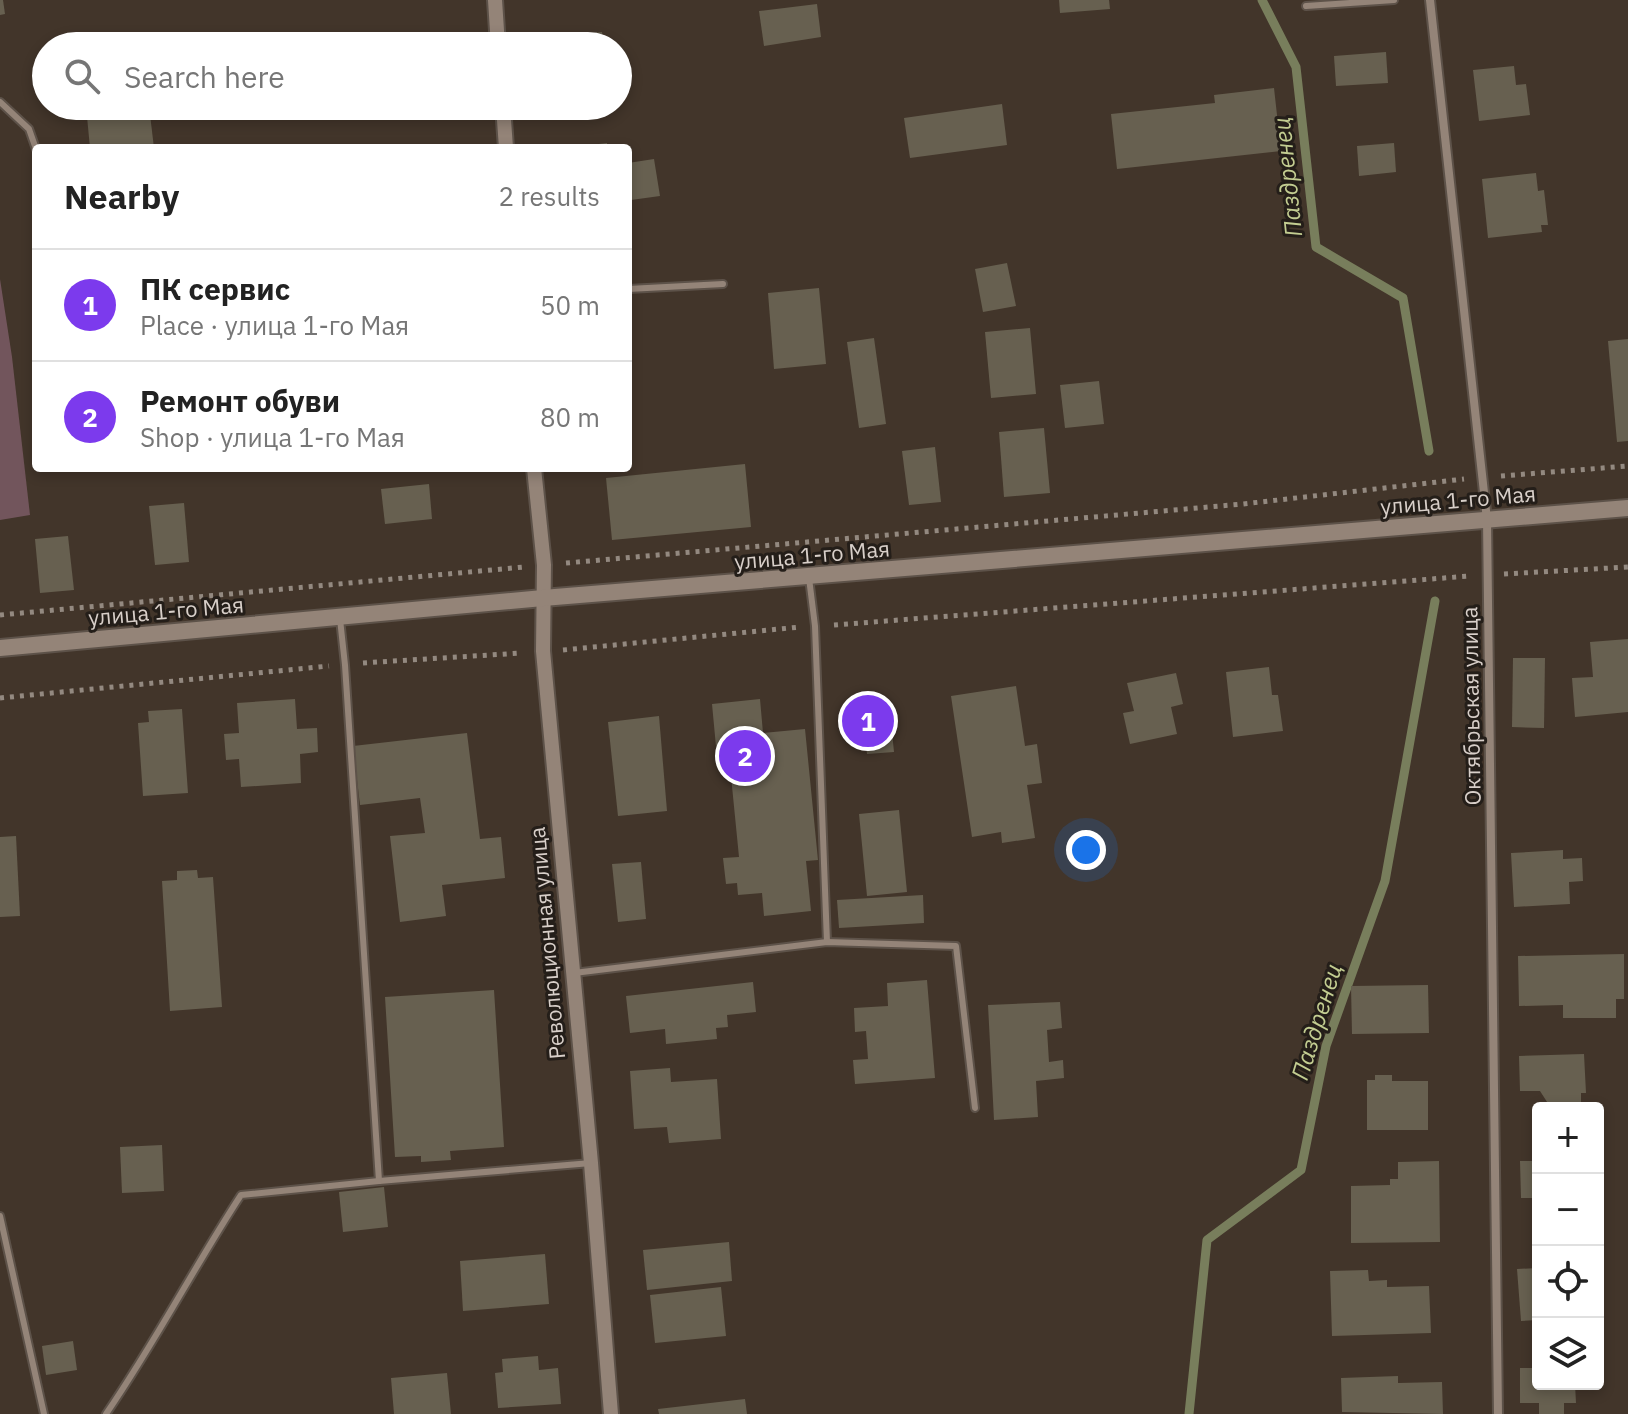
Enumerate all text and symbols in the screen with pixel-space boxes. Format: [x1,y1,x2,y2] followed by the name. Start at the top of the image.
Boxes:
[32,32,632,120] search box
[60,54,104,98] icon: search
[124,57,285,96] text: Search here
[1265,116,1309,239] water label: Паздренец
[64,174,179,218] text: Nearby
[498,179,600,213] text: 2 results
[140,269,290,308] text: ПК сервис
[82,288,98,322] text: 1
[540,288,600,322] text: 50 m
[140,308,409,342] text: Place · улица 1-го Мая
[140,381,340,420] text: Ремонт обуви
[82,400,98,434] text: 2
[540,400,600,434] text: 80 m
[140,420,405,454] text: Shop · улица 1-го Мая
[1379,478,1537,521] street label: улица 1-го Мая
[733,533,891,576] street label: улица 1-го Мая
[87,589,245,632] street label: улица 1-го Мая
[1454,606,1487,806] street label: Октябрьская улица
[842,691,894,751] pin: 1
[719,726,771,786] pin: 2
[522,825,571,1060] street label: Революционная улица
[1066,830,1106,870] your location
[1283,960,1349,1084] water label: Паздренец
[1532,1102,1604,1390] map controls
[1532,1102,1604,1174] button: +
[1532,1174,1604,1246] button: −
[1532,1246,1604,1318] button: locate
[1532,1318,1604,1390] button: layers

